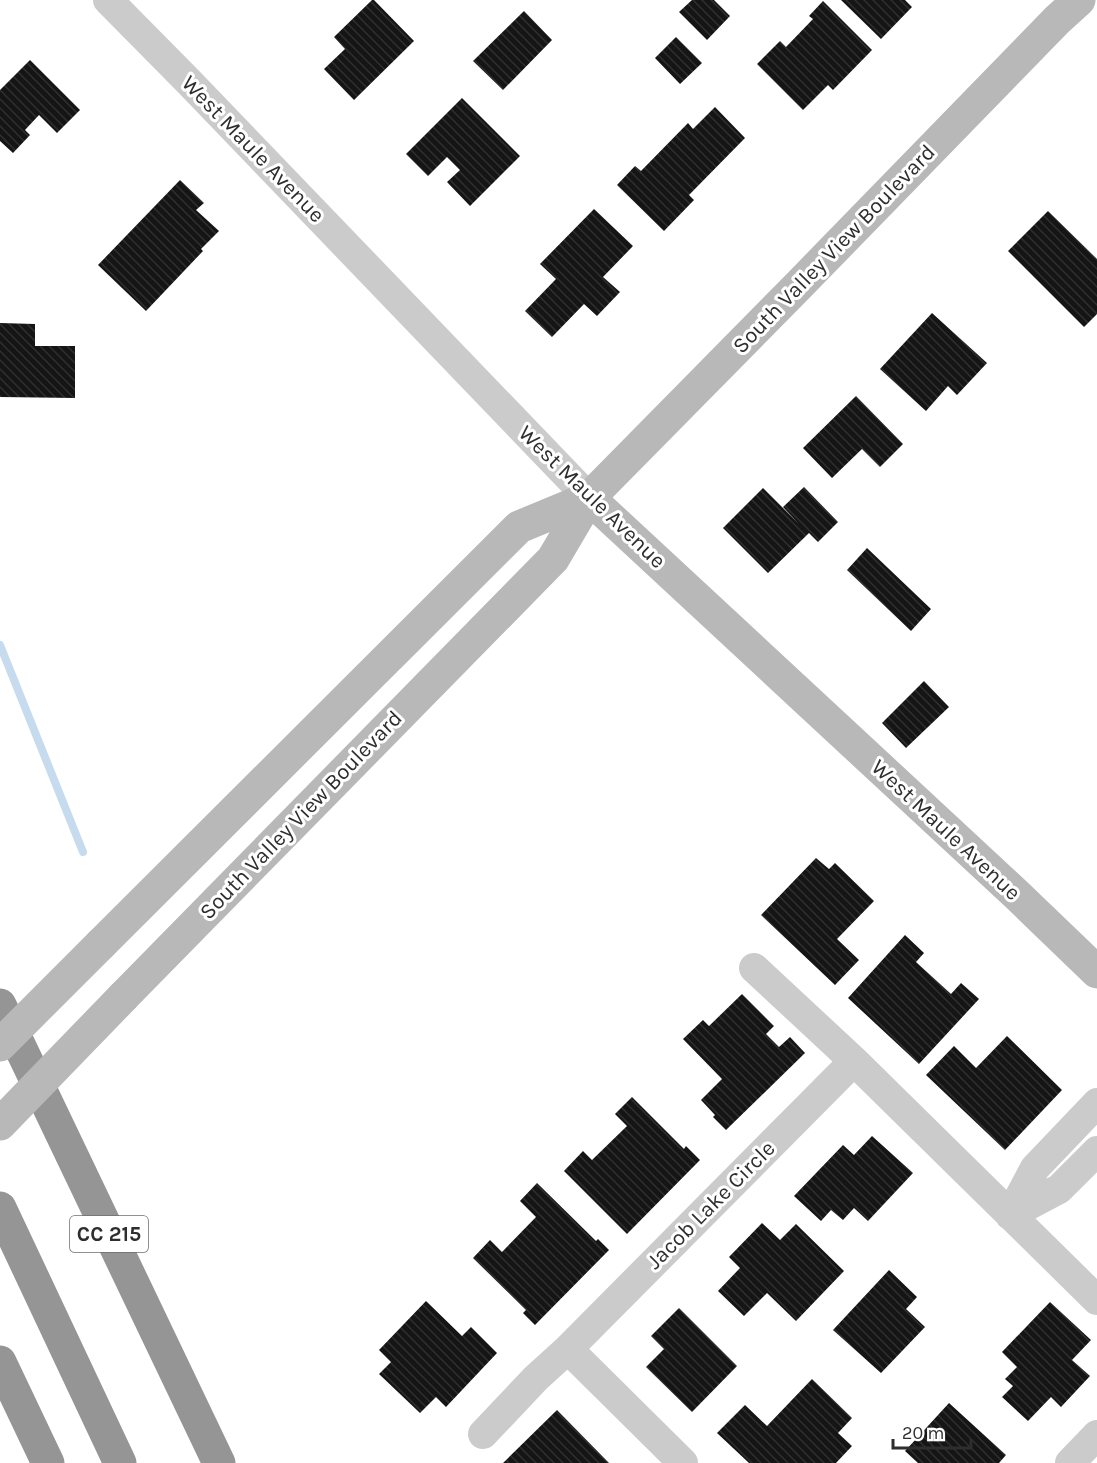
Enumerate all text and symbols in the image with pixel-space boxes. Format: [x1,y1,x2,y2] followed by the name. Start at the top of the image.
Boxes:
[176,70,330,228] street label: West Maule Avenue
[727,139,941,359] street label: South Valley View Boulevard
[513,420,671,574] street label: West Maule Avenue
[194,705,408,925] street label: South Valley View Boulevard
[866,754,1026,906] street label: West Maule Avenue
[641,1135,781,1275] street label: Jacob Lake Circle
[70,1216,148,1252] road number: CC 215
[893,1412,971,1450] scale bar
[902,1422,944,1444] text: 20 m

